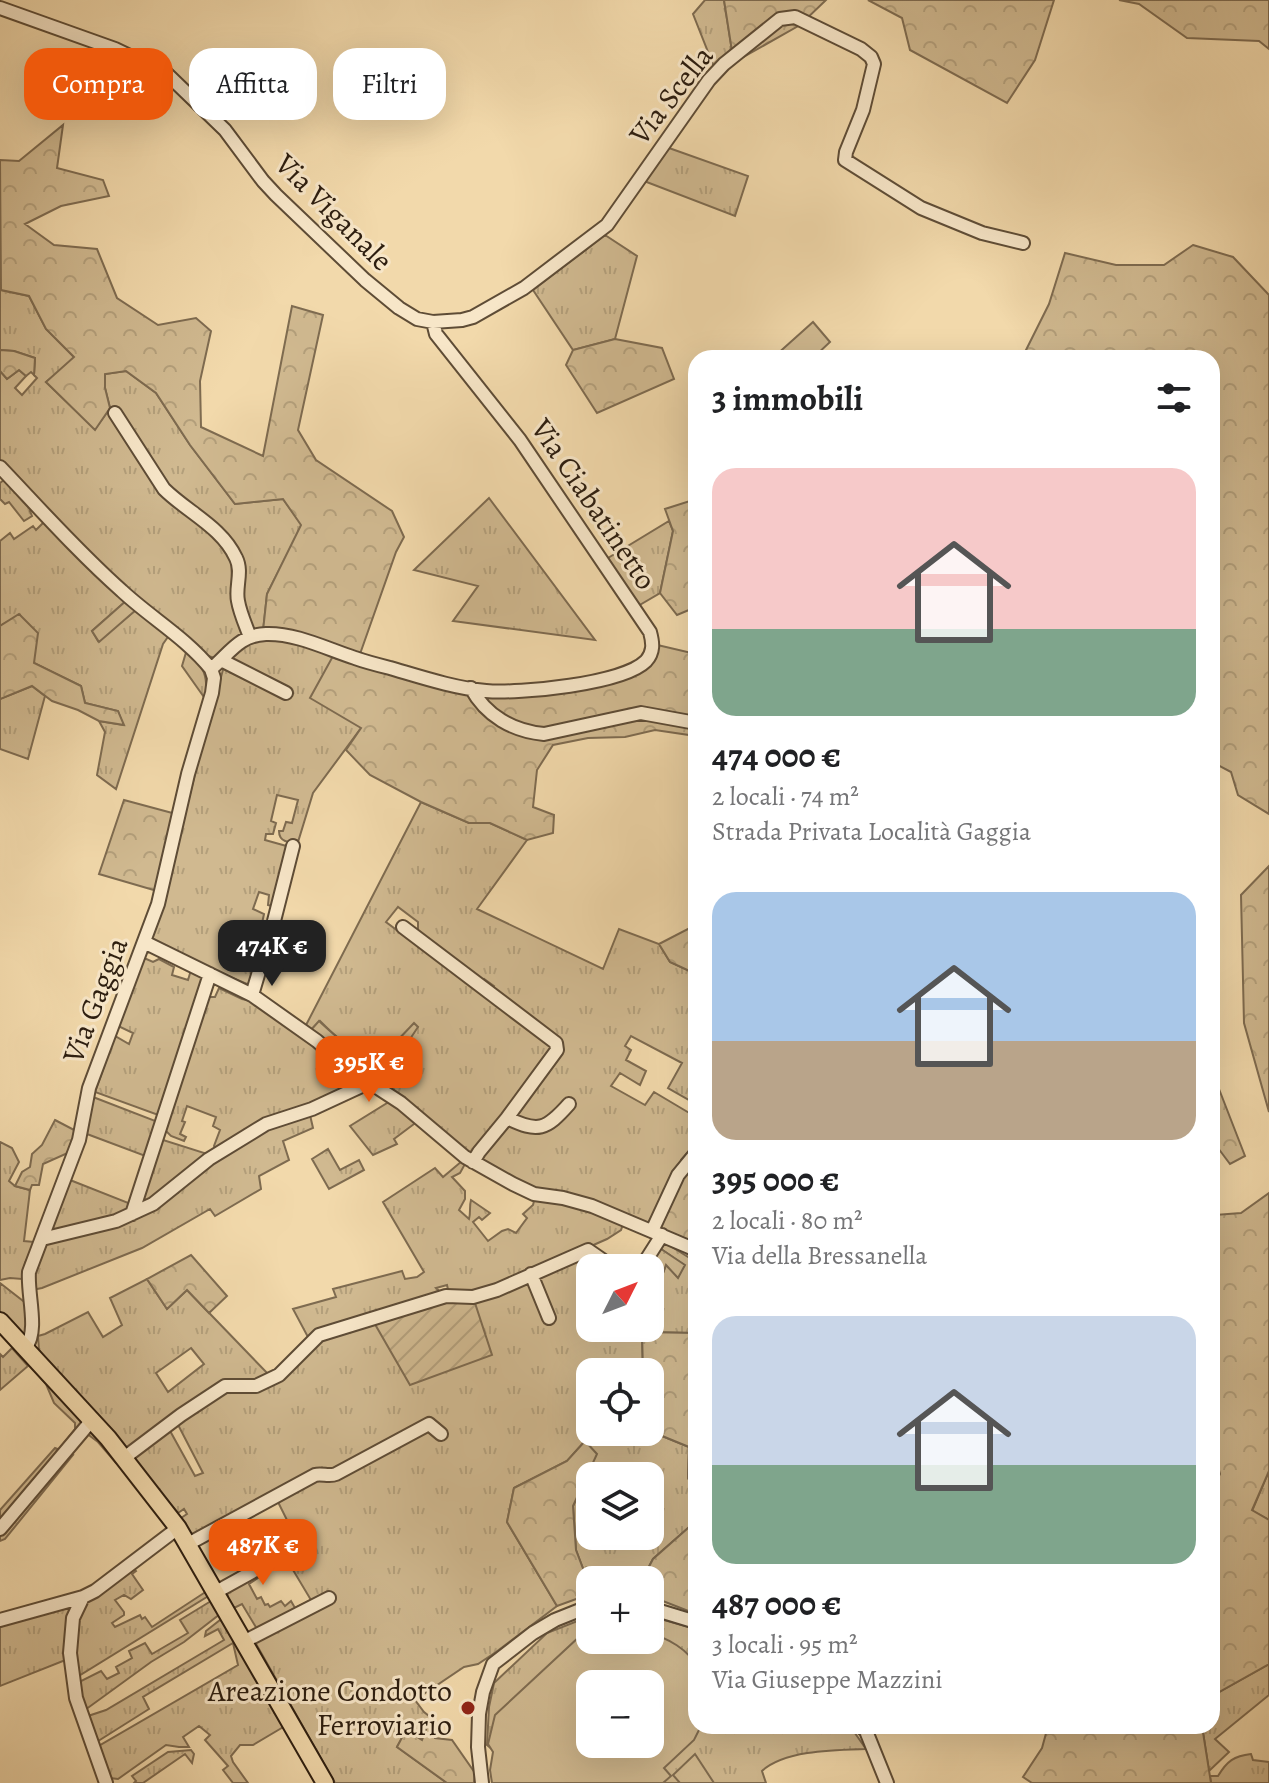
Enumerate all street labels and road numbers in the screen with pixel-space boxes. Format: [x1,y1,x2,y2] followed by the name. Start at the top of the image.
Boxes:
[619,37,722,153] street label: Via Scella
[266,144,401,279] street label: Via Viganale
[521,410,666,597] street label: Via Ciabatinetto
[52,931,137,1070] street label: Via Gaggia

